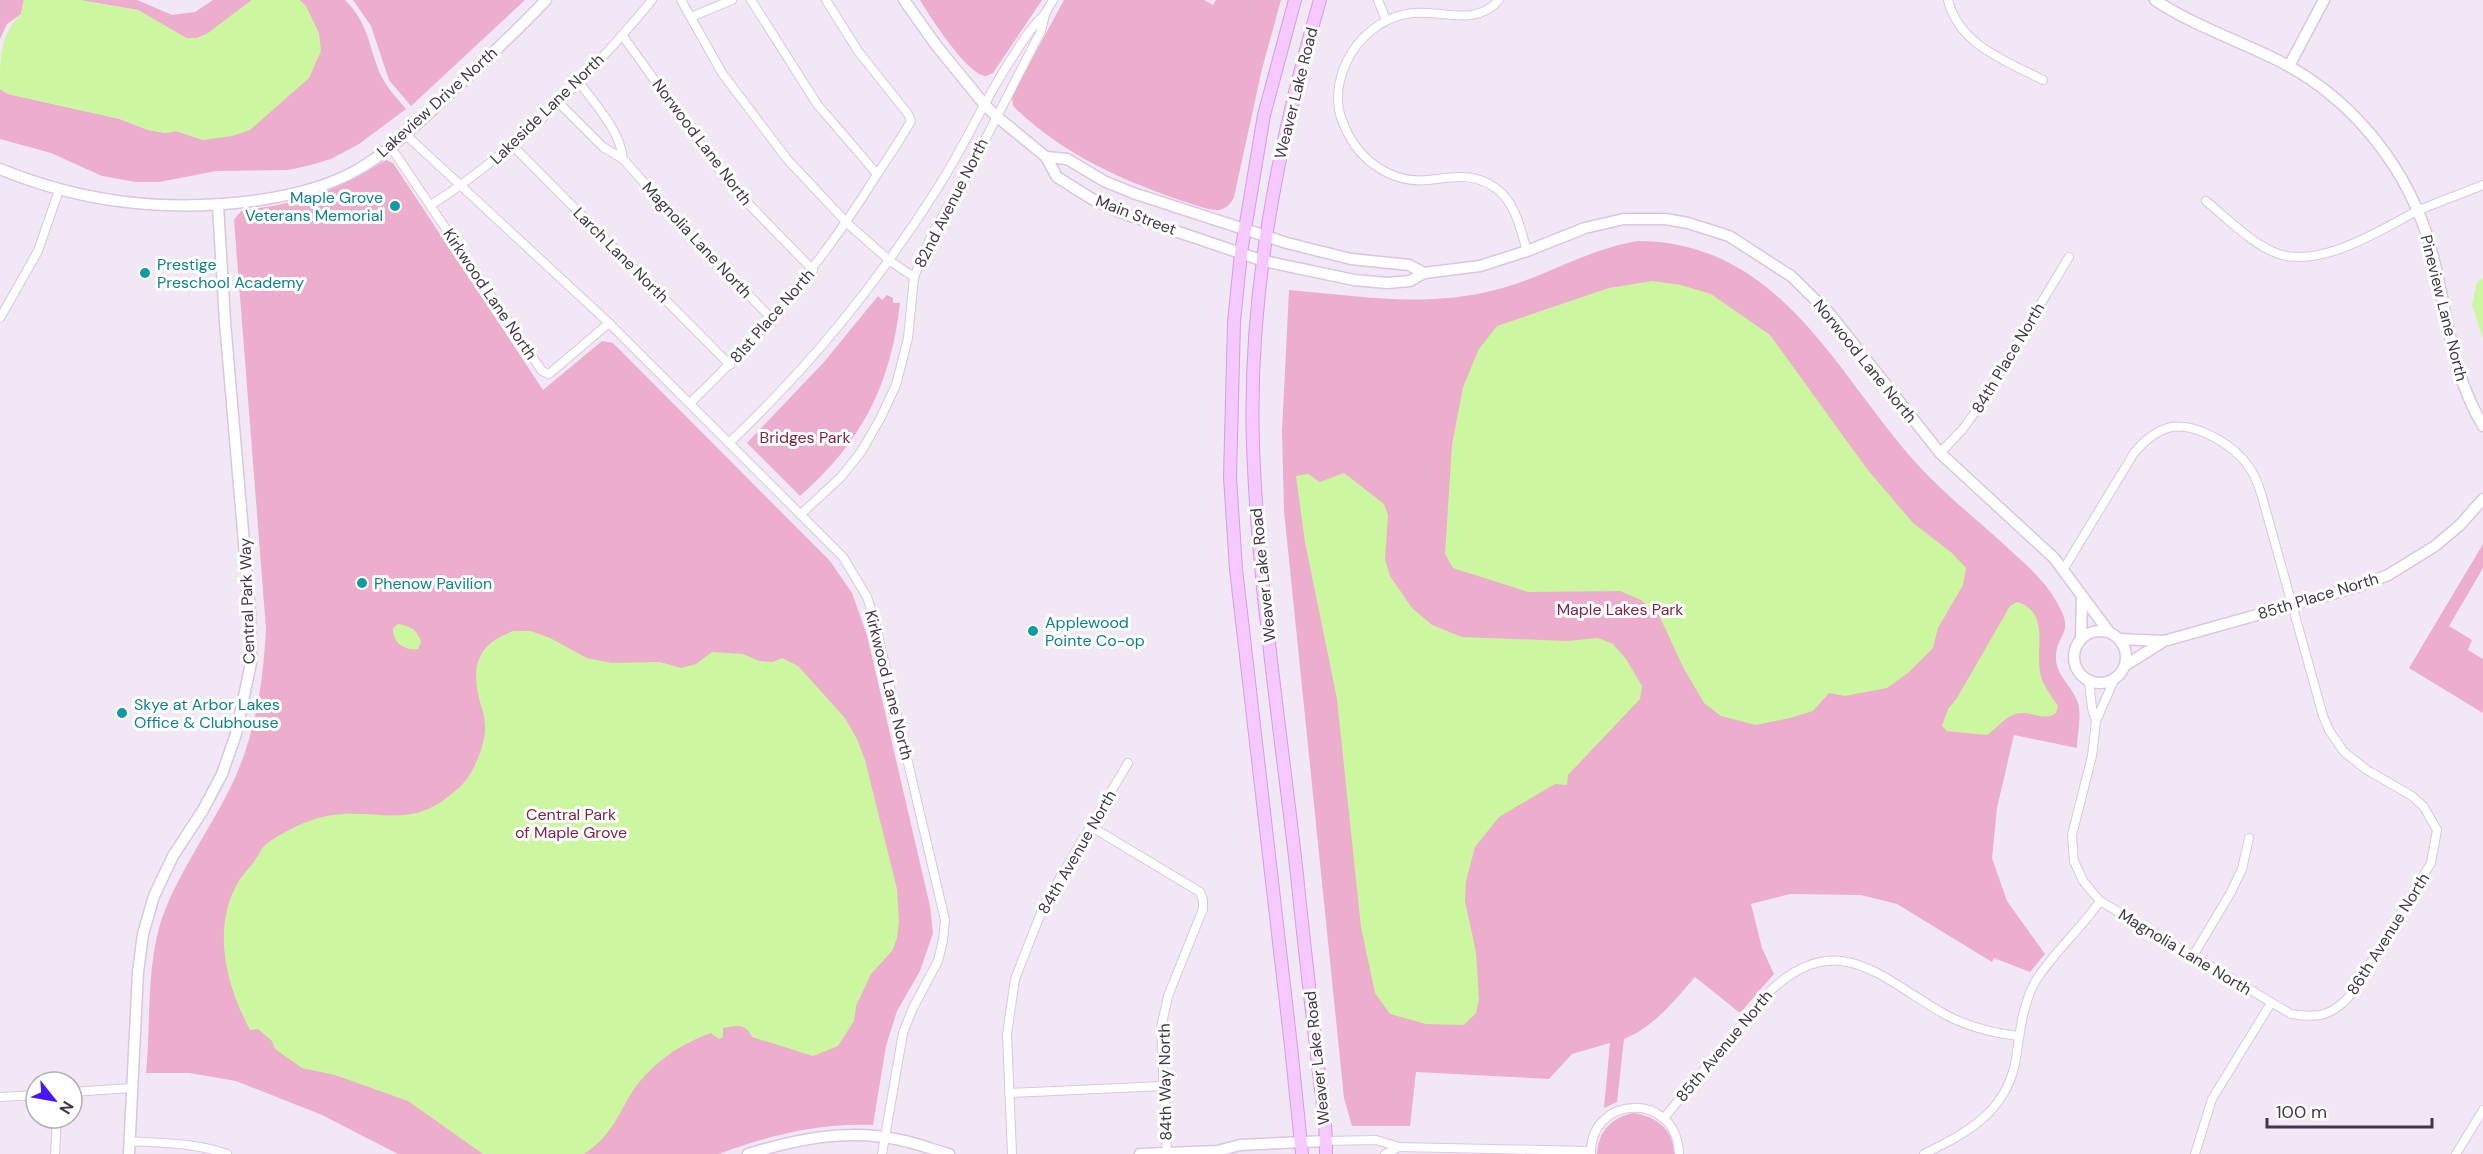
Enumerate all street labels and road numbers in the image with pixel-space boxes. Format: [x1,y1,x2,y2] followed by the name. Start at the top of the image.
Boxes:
[1270,25,1322,161] street label: Weaver Lake Road
[372,42,502,162] street label: Lakeview Drive North
[486,49,608,169] street label: Lakeside Lane North
[648,74,756,210] street label: Norwood Lane North
[909,135,993,271] street label: 82nd Avenue North
[638,177,756,303] street label: Magnolia Lane North
[1093,190,1179,240] street label: Main Street
[569,203,673,307] street label: Larch Lane North
[438,224,542,364] street label: Kirkwood Lane North
[2416,233,2472,383] street label: Pineview Lane North
[725,264,819,368] street label: 81st Place North
[1809,295,1921,427] street label: Norwood Lane North
[1967,299,2049,417] street label: 84th Place North
[1246,507,1280,643] street label: Weaver Lake Road
[234,537,260,665] street label: Central Park Way
[2255,568,2381,624] street label: 85th Place North
[860,608,918,762] street label: Kirkwood Lane North
[1033,786,1121,918] street label: 84th Avenue North
[2342,869,2434,999] street label: 86th Avenue North
[2115,904,2255,1000] street label: Magnolia Lane North
[1671,986,1777,1106] street label: 85th Avenue North
[1300,990,1334,1126] street label: Weaver Lake Road
[1153,1023,1177,1141] street label: 84th Way North

